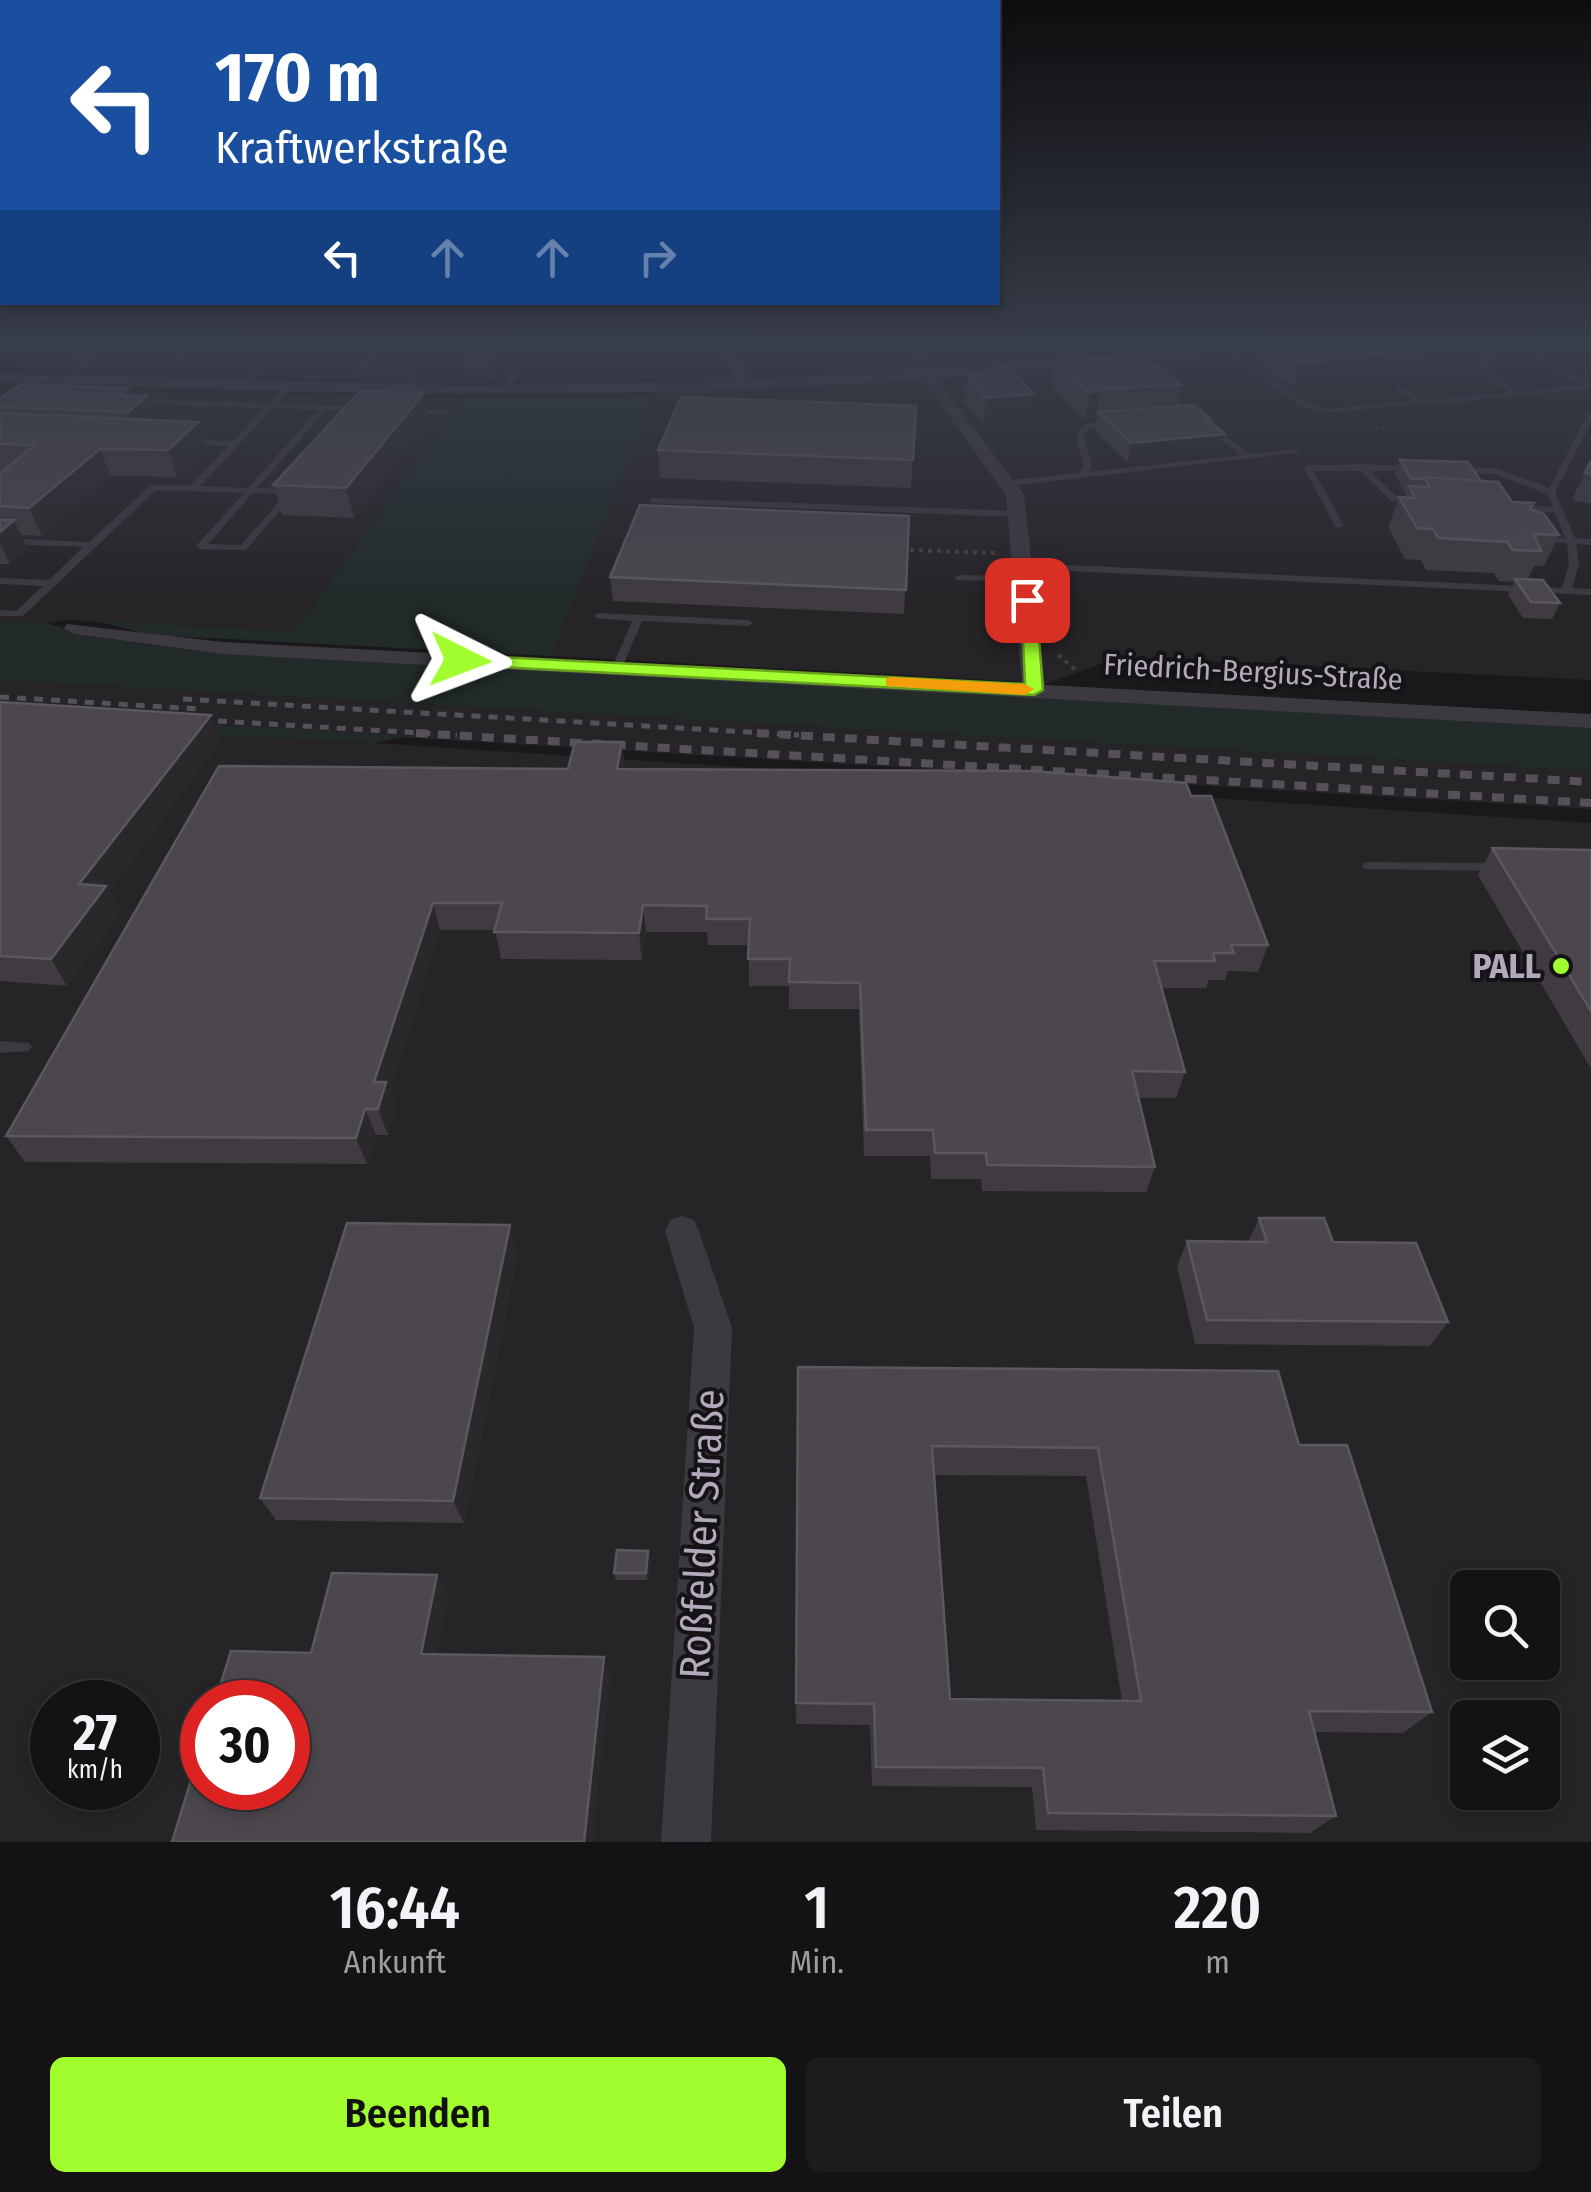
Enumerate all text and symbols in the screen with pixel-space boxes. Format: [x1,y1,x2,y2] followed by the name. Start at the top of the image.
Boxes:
[215,36,380,120] text: 170 m
[50,40,180,170] icon: left
[215,121,508,175] text: Kraftwerkstraße
[315,230,370,285] icon: left
[420,230,475,285] icon: ahead
[525,230,580,285] icon: ahead
[630,230,685,285] icon: right
[985,558,1070,643] pin
[1000,573,1055,628] icon: arrive
[408,608,512,712] position arrow
[1102,646,1404,698] street label: Friedrich-Bergius-Straße
[1473,945,1541,987] place label: PALL
[1550,955,1572,977] marker: PALL
[669,1388,735,1680] street label: Roßfelder Straße
[1450,1570,1560,1810] map controls
[1450,1570,1560,1680] button: search
[180,1680,310,1810] speed limit sign: 30
[1450,1700,1560,1810] button: layers
[73,1703,117,1763] text: 27
[67,1755,123,1785] text: km/h
[330,1872,460,1944] text: 16:44
[804,1872,829,1944] text: 1
[1174,1872,1261,1944] text: 220
[344,1943,446,1981] text: Ankunft
[790,1943,844,1981] text: Min.
[1205,1943,1230,1981] text: m
[50,2057,786,2172] button: Beenden
[806,2057,1541,2172] button: Teilen

